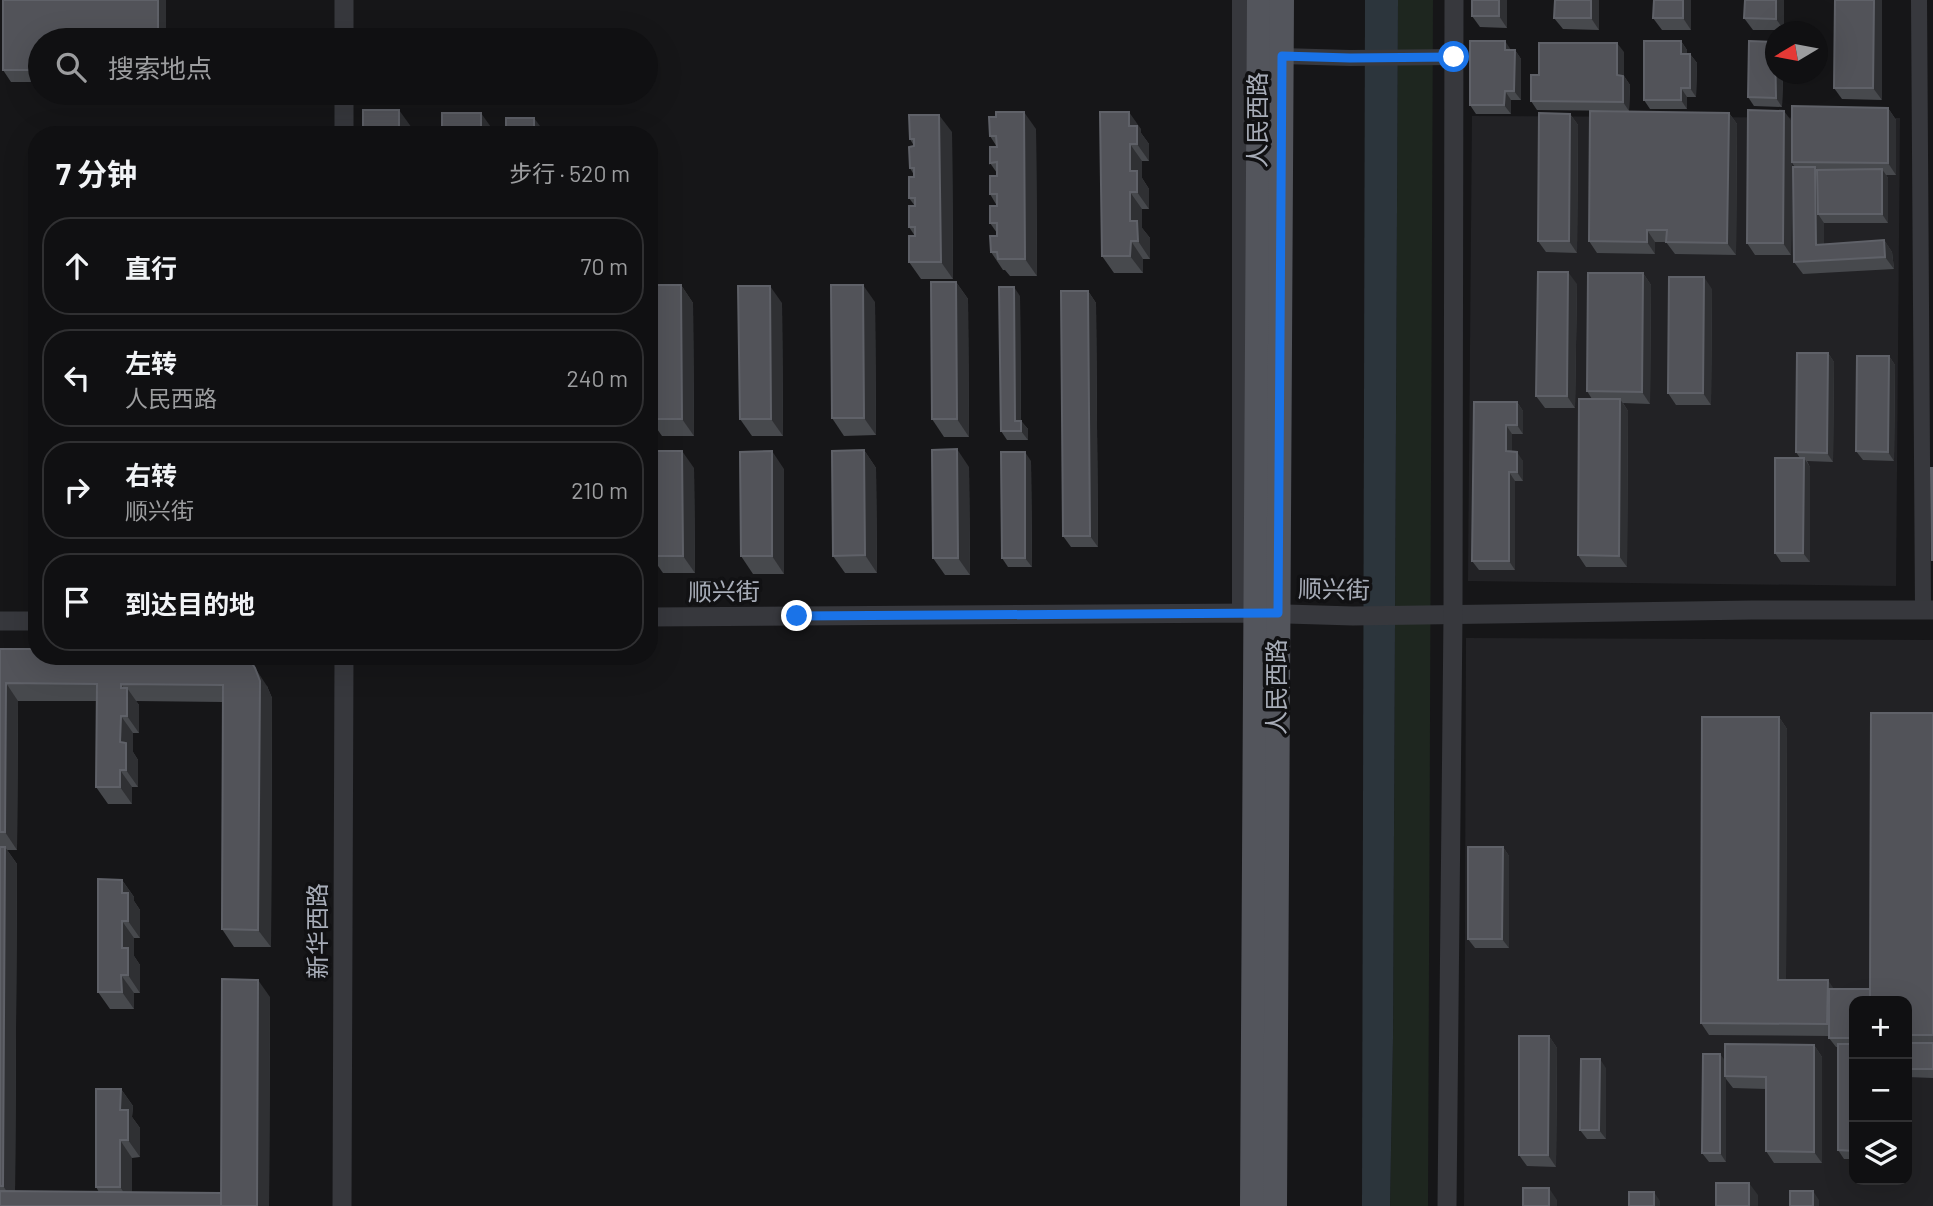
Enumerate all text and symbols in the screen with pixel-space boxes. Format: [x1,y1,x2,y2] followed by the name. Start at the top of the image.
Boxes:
[1765,21,1828,84] north arrow
[28,28,658,105] search box
[1438,41,1469,72] route start
[52,48,90,86] icon: search
[108,52,212,83] text: 搜索地点
[1242,72,1271,168] street label: 人民西路
[56,155,137,191] text: 7 分钟
[509,159,630,187] text: 步行 · 520 m
[58,247,96,285] icon: ahead
[125,252,177,283] text: 直行
[581,252,628,280] text: 70 m
[125,347,177,378] text: 左转
[58,359,96,397] icon: left
[566,364,628,392] text: 240 m
[125,384,217,412] text: 人民西路
[125,459,177,490] text: 右转
[58,471,96,509] icon: right
[571,476,628,504] text: 210 m
[125,496,194,524] text: 顺兴街
[1298,573,1370,604] street label: 顺兴街
[688,576,760,605] street label: 顺兴街
[58,583,96,621] icon: arrive
[125,588,255,619] text: 到达目的地
[781,600,812,631] route end
[1261,639,1290,735] street label: 人民西路
[302,883,331,979] street label: 新华西路
[1849,996,1912,1185] map controls
[1849,996,1912,1059] button: +
[1849,1059,1912,1122] button: −
[1849,1122,1912,1185] button: layers

